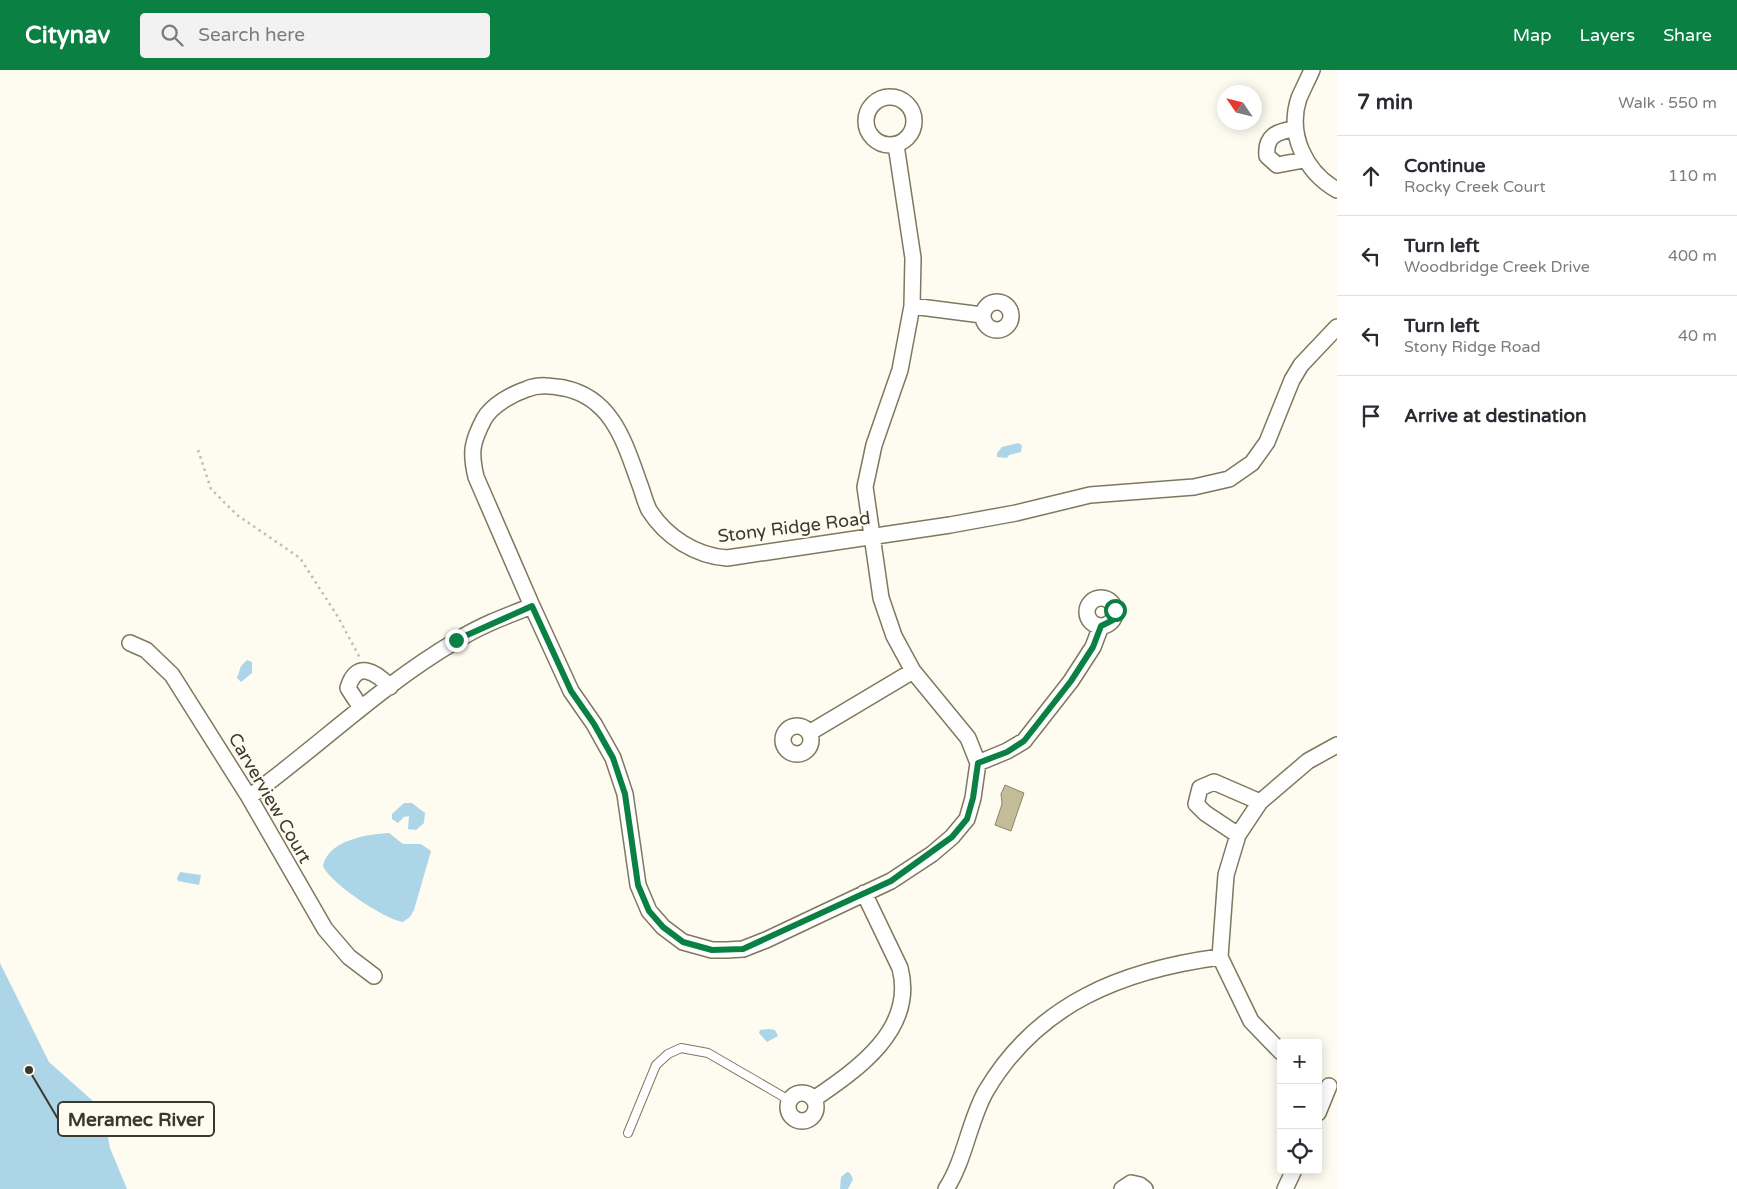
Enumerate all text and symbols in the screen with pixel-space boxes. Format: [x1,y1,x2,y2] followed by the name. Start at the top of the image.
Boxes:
[140,13,490,58] search box
[25,21,110,50] text: Citynav
[158,21,186,49] icon: search
[198,24,305,46] text: Search here
[1513,24,1552,46] text: Map
[1580,24,1635,46] text: Layers
[1663,24,1712,46] text: Share
[1217,85,1262,130] north arrow
[1357,90,1413,115] text: 7 min
[1618,93,1717,113] text: Walk · 550 m
[1404,155,1486,177] text: Continue
[1357,162,1385,190] icon: ahead
[1668,166,1717,186] text: 110 m
[1404,177,1546,197] text: Rocky Creek Court
[1404,235,1480,257] text: Turn left
[1357,242,1385,270] icon: left
[1668,246,1717,266] text: 400 m
[1404,257,1590,277] text: Woodbridge Creek Drive
[1404,315,1480,337] text: Turn left
[1357,322,1385,350] icon: left
[1678,326,1717,346] text: 40 m
[1404,337,1541,357] text: Stony Ridge Road
[1357,402,1385,430] icon: arrive
[1404,405,1587,427] text: Arrive at destination
[716,507,872,547] street label: Stony Ridge Road
[1104,599,1127,622] route start
[445,629,468,652] route end
[224,729,316,867] street label: Carverview Court
[1277,1039,1322,1174] map controls
[1277,1039,1322,1084] button: +
[1277,1084,1322,1129] button: −
[58,1102,214,1136] callout: Meramec River
[68,1109,205,1131] text: Meramec River
[1277,1129,1322,1174] button: locate

